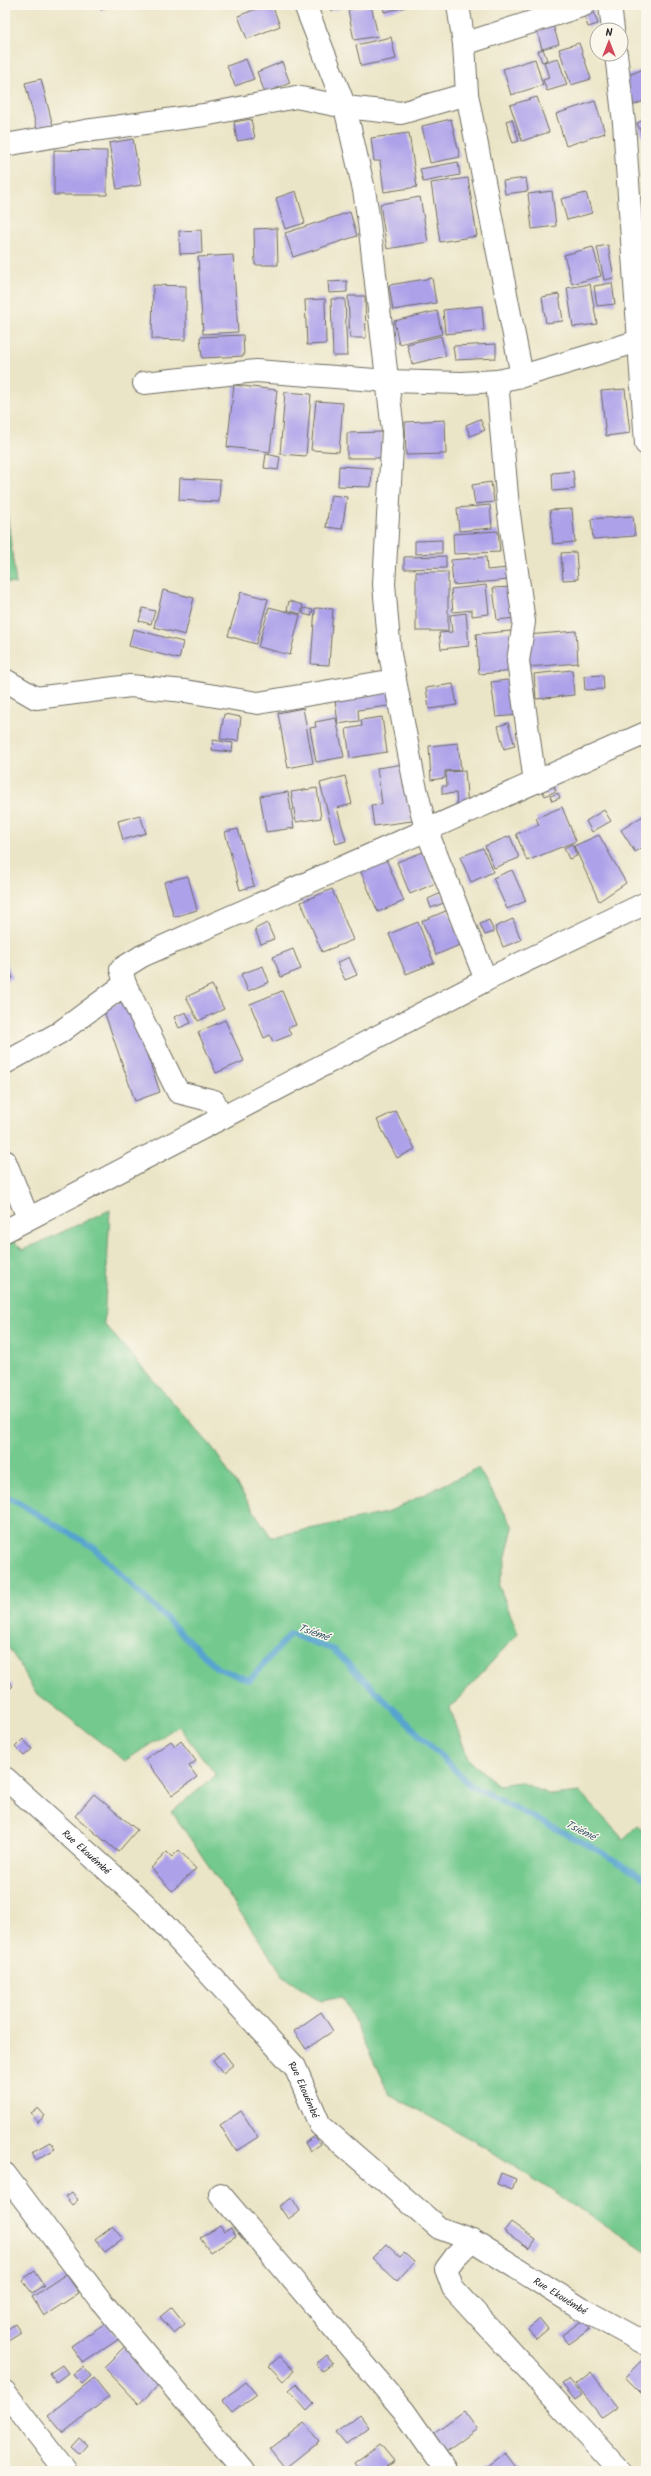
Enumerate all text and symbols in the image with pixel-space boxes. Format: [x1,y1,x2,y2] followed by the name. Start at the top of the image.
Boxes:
[589,22,629,62] north arrow
[606,24,613,42] text: N
[296,1619,335,1648] water label: Tsiémé
[562,1816,602,1848] water label: Tsiémé
[58,1826,115,1879] street label: Rue Ekouémbé
[284,2058,323,2121] street label: Rue Ekouémbé
[530,2273,590,2320] street label: Rue Ekouémbé

